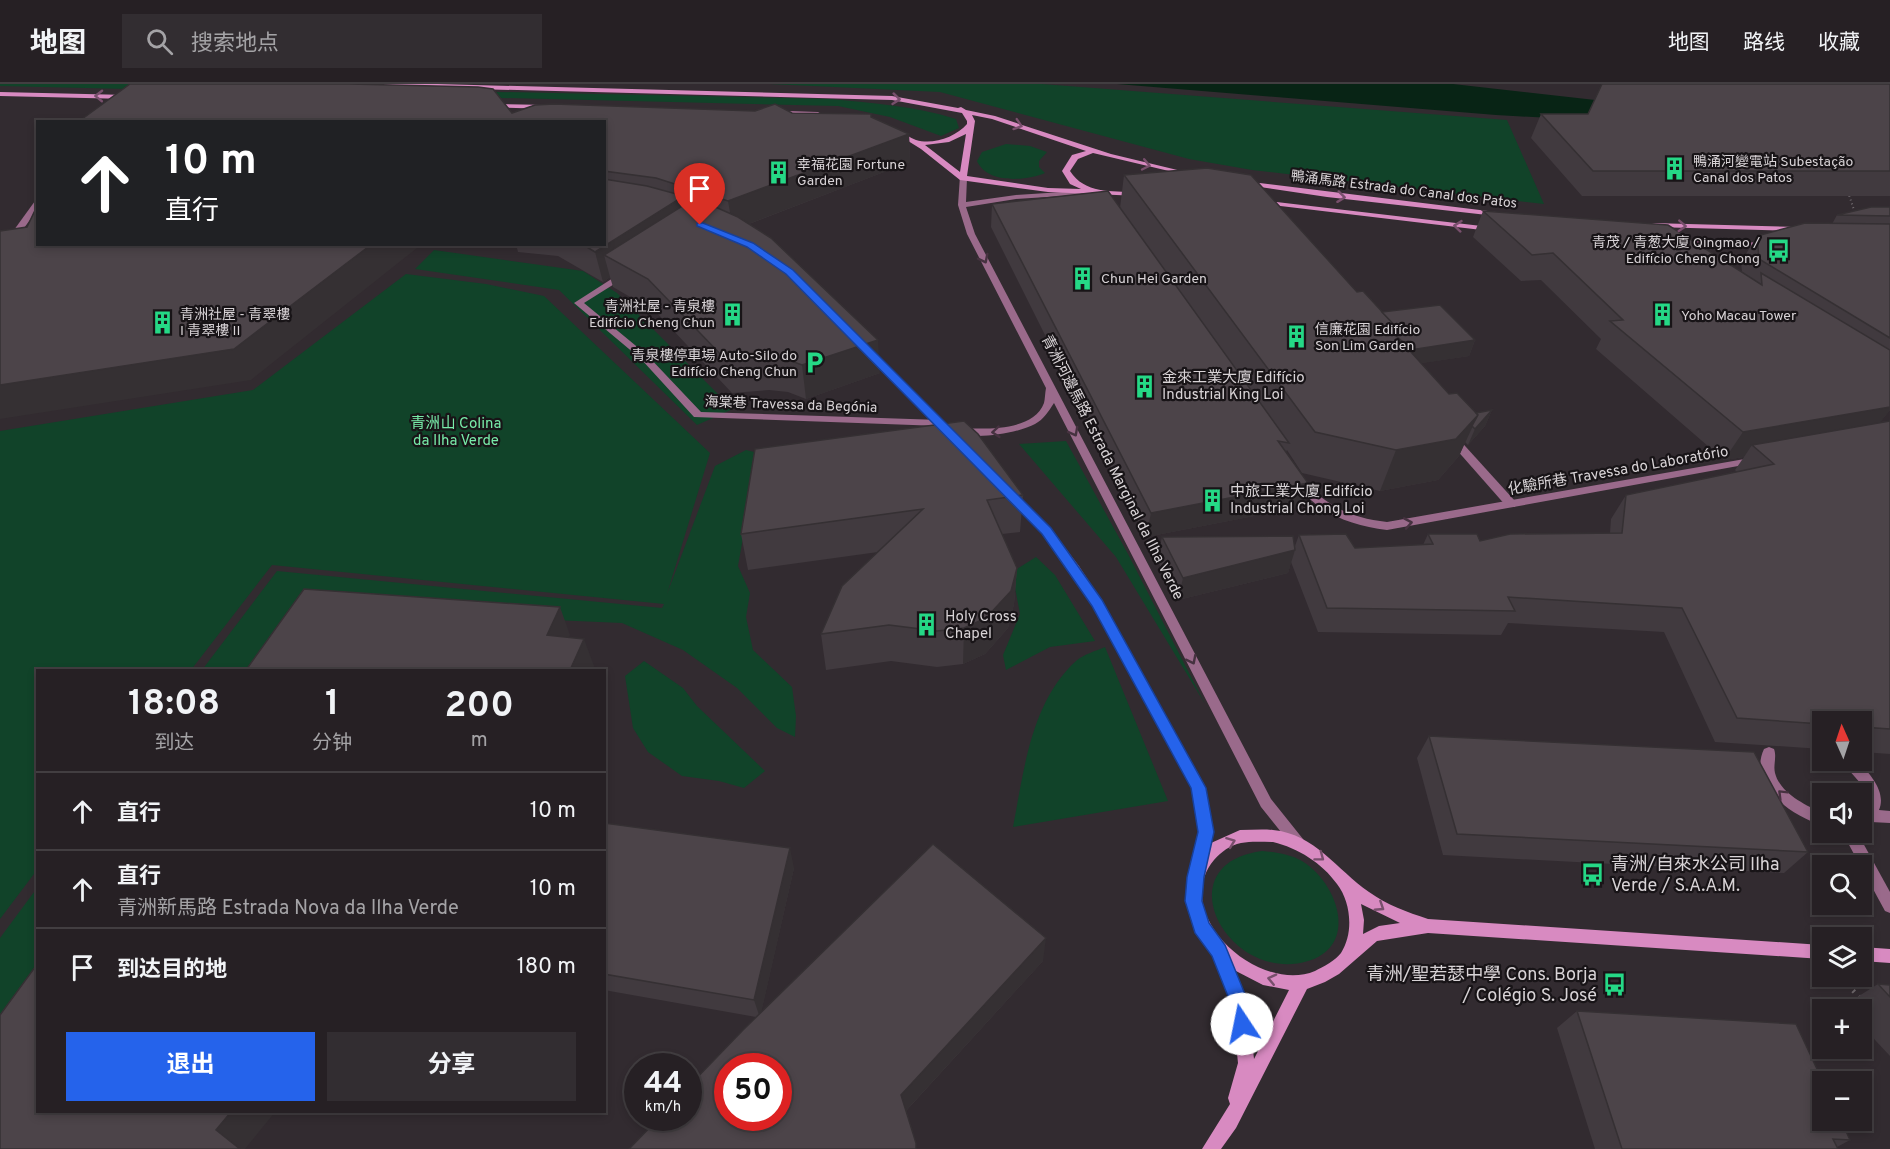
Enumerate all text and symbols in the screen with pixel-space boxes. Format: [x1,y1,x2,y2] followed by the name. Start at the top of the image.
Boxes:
[122,14,542,68] search box
[143,25,176,58] icon: search
[30,27,86,63] text: 地图
[1668,30,1710,57] text: 地图
[1743,30,1785,57] text: 路线
[1818,30,1860,57] text: 收藏
[191,31,279,58] text: 搜索地点
[95,90,104,102] one-way arrow
[892,92,901,105] one-way arrow
[1012,117,1023,130] one-way arrow
[165,136,257,189] text: 10 m
[66,144,144,222] icon: ahead
[1693,154,1853,187] place label: 鴨涌河變電站 Subestação Canal dos Patos
[1662,156,1688,182] building icon: 鴨涌河變電站 Subestação Canal dos Patos
[797,157,905,190] place label: 幸福花園 Fortune Garden
[1141,158,1151,171] one-way arrow
[766,159,792,185] building icon: 幸福花園 Fortune Garden
[674,163,725,225] pin
[1290,168,1518,213] street label: 鴨涌馬路 Estrada do Canal dos Patos
[683,172,716,205] icon: arrive
[1337,190,1346,203] one-way arrow
[165,195,219,229] text: 直行
[1677,220,1686,233] one-way arrow
[1453,221,1462,233] one-way arrow
[1592,234,1760,268] place label: 青茂 / 青葱大廈 Qingmao / Edifício Cheng Chong
[1765,237,1791,263] bus stop icon: 青茂 / 青葱大廈 Qingmao / Edifício Cheng Chong
[977,252,988,263] one-way arrow
[1070,265,1096,291] building icon: Chun Hei Garden
[1101,271,1207,288] place label: Chun Hei Garden
[589,298,715,332] place label: 青洲社屋 - 青泉樓 Edifício Cheng Chun
[720,301,746,327] building icon: 青洲社屋 - 青泉樓 Edifício Cheng Chun
[1650,302,1676,328] building icon: Yoho Macau Tower
[180,306,290,340] place label: 青洲社屋 - 青翠樓 I 青翠樓 II
[1681,308,1797,325] place label: Yoho Macau Tower
[149,309,175,335] building icon: 青洲社屋 - 青翠樓 I 青翠樓 II
[1315,321,1420,355] place label: 信廉花園 Edifício Son Lim Garden
[1284,324,1310,350] building icon: 信廉花園 Edifício Son Lim Garden
[1036,332,1188,603] street label: 青洲河邊馬路 Estrada Marginal da Ilha Verde
[632,347,797,381] place label: 青泉樓停車場 Auto-Silo do Edifício Cheng Chun
[802,350,828,376] parking icon: 青泉樓停車場 Auto-Silo do Edifício Cheng Chun
[1162,369,1305,405] place label: 金來工業大廈 Edifício Industrial King Loi
[1131,373,1157,399] building icon: 金來工業大廈 Edifício Industrial King Loi
[704,394,878,417] street label: 海棠巷 Travessa da Begónia
[411,414,501,451] park label: 青洲山 Colina da Ilha Verde
[992,425,1001,438] one-way arrow
[1067,425,1078,436] one-way arrow
[1506,442,1730,500] street label: 化驗所巷 Travessa do Laboratório
[1230,483,1373,519] place label: 中旅工業大廈 Edifício Industrial Chong Loi
[1199,487,1225,513] building icon: 中旅工業大廈 Edifício Industrial Chong Loi
[1403,517,1413,530] one-way arrow
[945,608,1017,644] place label: Holy Cross Chapel
[914,612,940,638] building icon: Holy Cross Chapel
[1185,653,1197,664] one-way arrow
[128,682,220,728] text: 18:08
[325,682,340,728] text: 1
[444,684,514,730] text: 200
[1812,711,1872,771] north arrow
[1812,711,1872,1131] map controls
[471,728,488,754] text: m
[154,731,194,757] text: 到达
[312,731,352,757] text: 分钟
[1812,783,1872,843] button: sound
[1779,791,1790,802] one-way arrow
[66,795,99,828] icon: ahead
[530,798,576,825] text: 10 m
[117,801,161,828] text: 直行
[1225,837,1236,849] one-way arrow
[1313,850,1324,861] one-way arrow
[1611,854,1780,898] place label: 青洲/自來水公司 Ilha Verde / S.A.A.M.
[1812,855,1872,915] button: search
[1580,861,1606,887] bus stop icon: 青洲/自來水公司 Ilha Verde / S.A.A.M.
[117,864,161,891] text: 直行
[66,873,99,906] icon: ahead
[530,876,576,903] text: 10 m
[117,896,459,922] text: 青洲新馬路 Estrada Nova da Ilha Verde
[1373,900,1384,911] one-way arrow
[1812,927,1872,987] button: layers
[66,951,99,984] icon: arrive
[517,954,576,981] text: 180 m
[117,957,227,984] text: 到达目的地
[1367,964,1597,1008] place label: 青洲/聖若瑟中學 Cons. Borja / Colégio S. José
[1602,971,1628,997] bus stop icon: 青洲/聖若瑟中學 Cons. Borja / Colégio S. José
[1267,973,1277,986] one-way arrow
[1210,992,1274,1056] position arrow
[1812,999,1872,1059] button: +
[66,1032,315,1101] button: 退出
[327,1032,576,1101] button: 分享
[714,1053,792,1131] speed limit sign: 50
[644,1066,682,1103] text: 44
[1812,1071,1872,1131] button: −
[645,1098,681,1117] text: km/h

